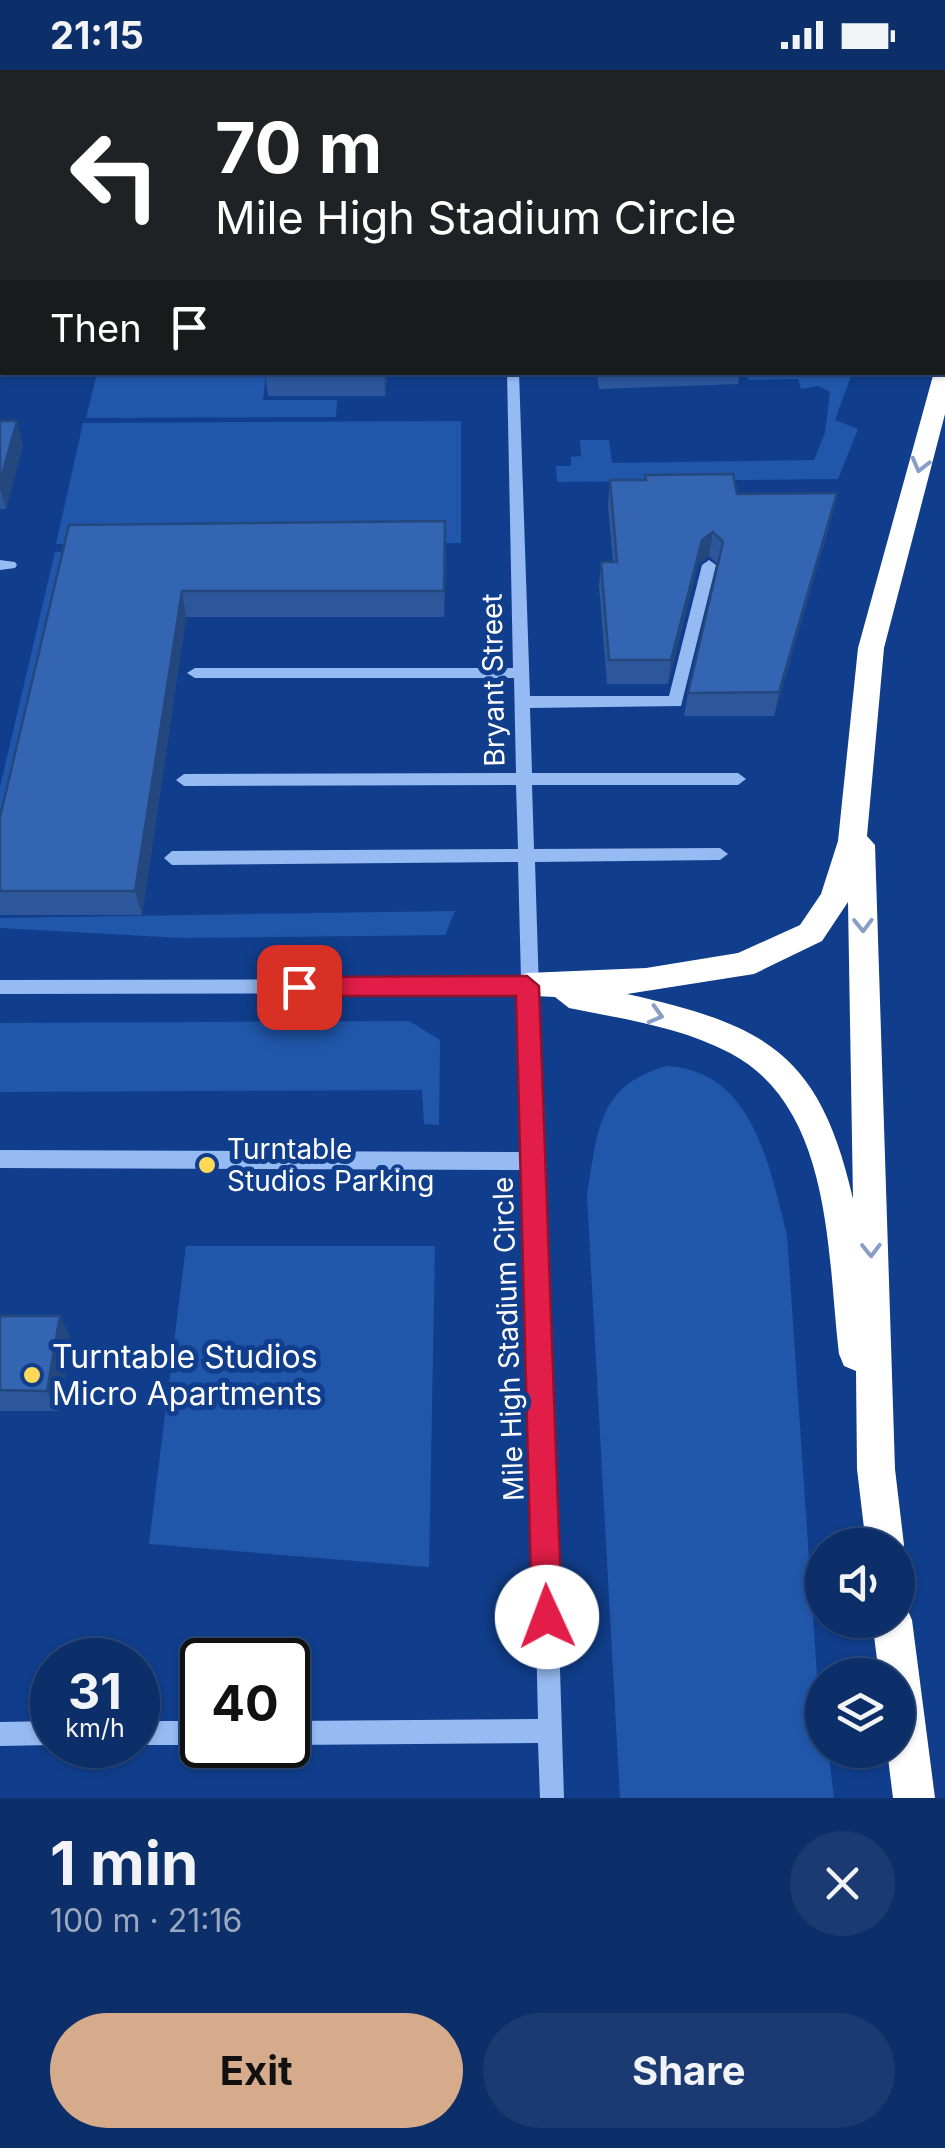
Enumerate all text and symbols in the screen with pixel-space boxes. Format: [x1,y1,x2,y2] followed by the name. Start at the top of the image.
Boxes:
[50,12,144,58] text: 21:15
[215,105,382,190] text: 70 m
[50,110,180,240] icon: left
[215,190,737,245] text: Mile High Stadium Circle
[162,300,217,355] icon: arrive
[50,305,142,351] text: Then
[910,456,931,473] one-way arrow
[474,593,512,767] street label: Bryant Street
[852,917,873,933] one-way arrow
[257,945,342,1030] pin
[272,960,327,1015] icon: arrive
[647,1003,664,1024] one-way arrow
[227,1132,435,1198] place label: Turntable Studios Parking
[196,1154,218,1176] marker: Turntable Studios Parking
[485,1176,531,1502] street label: Mile High Stadium Circle
[860,1242,881,1258] one-way arrow
[52,1337,322,1413] place label: Turntable Studios Micro Apartments
[21,1364,43,1386] marker: Turntable Studios Micro Apartments
[805,1528,915,1768] map controls
[805,1528,915,1638] button: sound
[495,1565,599,1669] position arrow
[180,1638,310,1768] speed limit sign: 40
[805,1658,915,1768] button: layers
[68,1661,122,1721] text: 31
[65,1713,125,1743] text: km/h
[50,1827,198,1899] text: 1 min
[790,1831,895,1936] button: close
[50,1901,242,1940] text: 100 m · 21:16
[50,2013,463,2128] button: Exit
[483,2013,895,2128] button: Share

